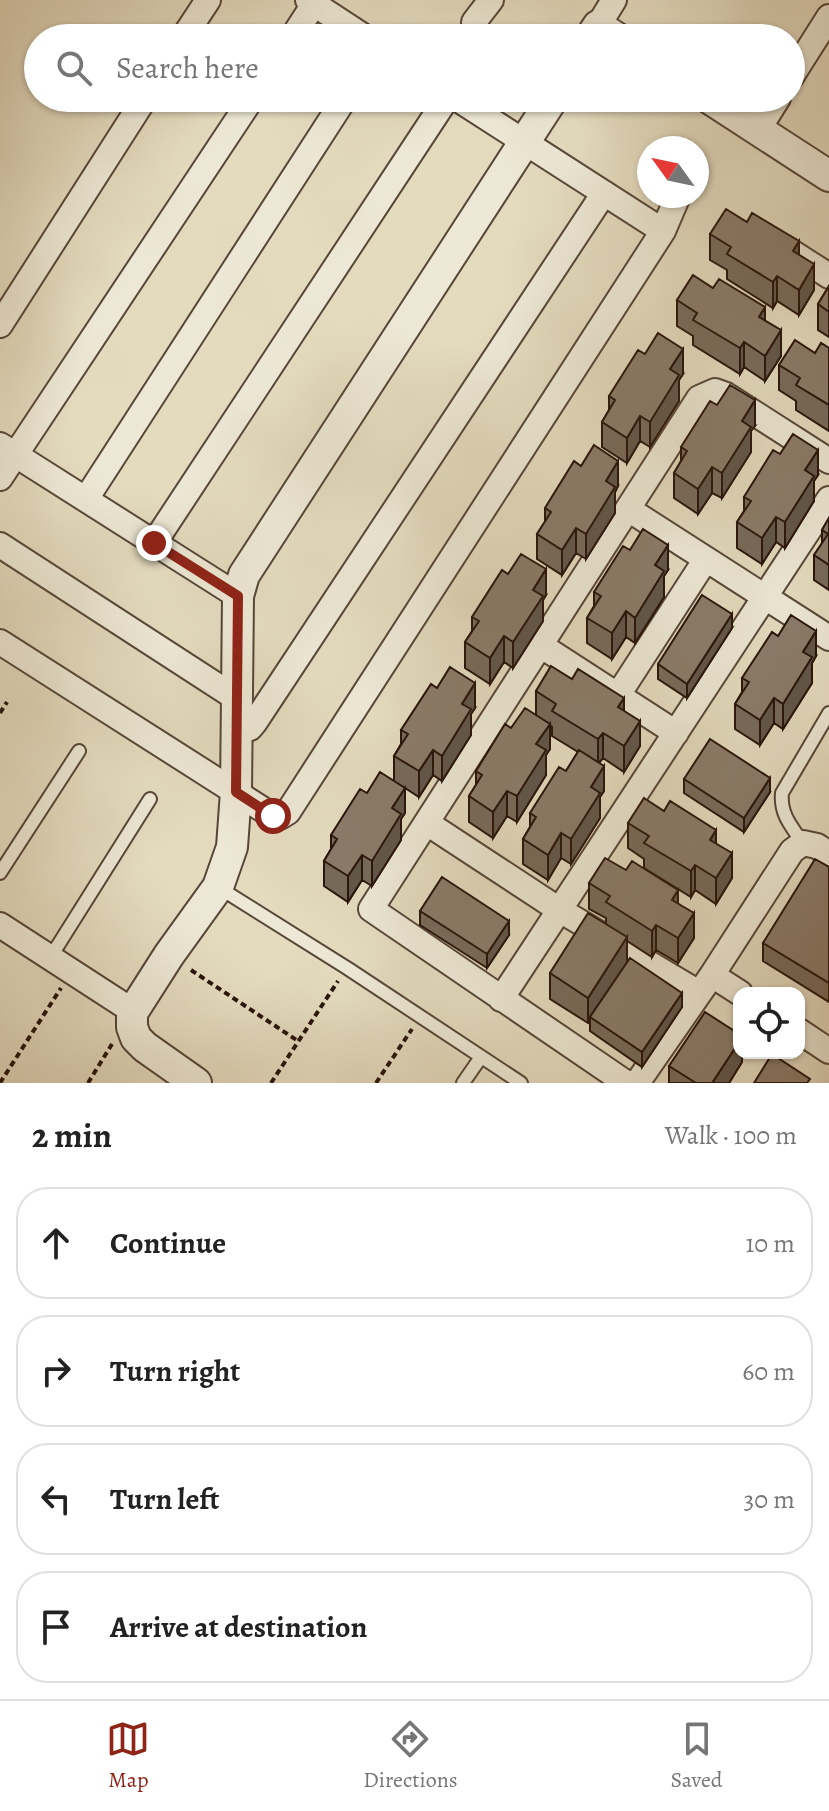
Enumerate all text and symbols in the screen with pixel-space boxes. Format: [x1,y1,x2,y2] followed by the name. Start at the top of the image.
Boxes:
[24,24,805,112] search box
[52,46,96,90] icon: search
[116,48,259,88] text: Search here
[637,136,709,208] north arrow
[136,525,172,561] route end
[255,798,291,834] route start
[733,987,805,1059] map controls
[733,987,805,1059] button: locate
[32,1112,112,1159] text: 2 min
[665,1118,797,1153] text: Walk · 100 m
[34,1221,78,1265] icon: ahead
[110,1223,226,1263] text: Continue
[745,1226,795,1261] text: 10 m
[34,1349,78,1393] icon: right
[110,1351,240,1391] text: Turn right
[742,1354,795,1389] text: 60 m
[34,1477,78,1521] icon: left
[110,1479,219,1519] text: Turn left
[744,1482,795,1517] text: 30 m
[34,1605,78,1649] icon: arrive
[110,1607,367,1647] text: Arrive at destination
[106,1717,150,1795] tab: Map
[363,1717,458,1795] tab: Directions
[670,1717,723,1795] tab: Saved

